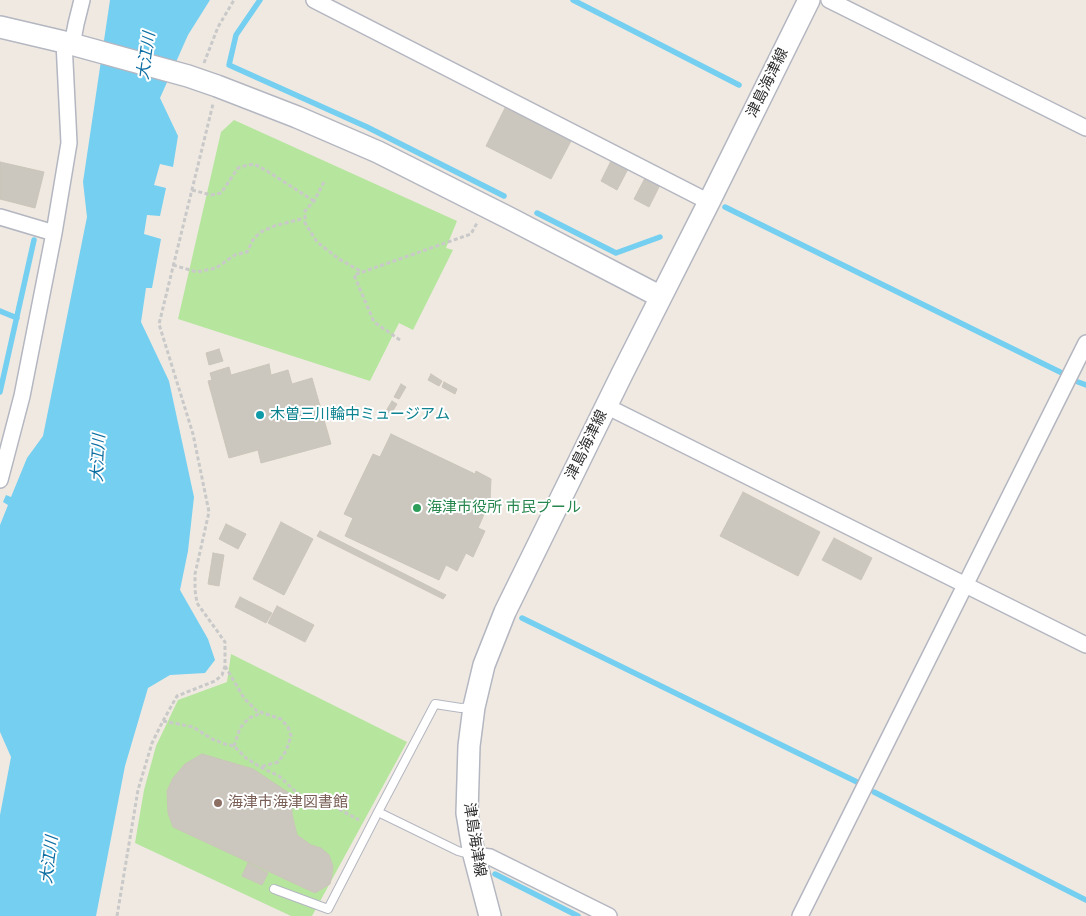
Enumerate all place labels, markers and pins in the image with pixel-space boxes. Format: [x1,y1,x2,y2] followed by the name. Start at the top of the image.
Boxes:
[270,406,450,424] place label: 木曽三川輪中ミュージアム
[254,409,266,421] marker: 木曽三川輪中ミュージアム
[427,499,581,517] place label: 海津市役所 市民プール
[411,502,423,514] marker: 海津市役所 市民プール
[228,794,348,812] place label: 海津市海津図書館
[212,797,224,809] marker: 海津市海津図書館

